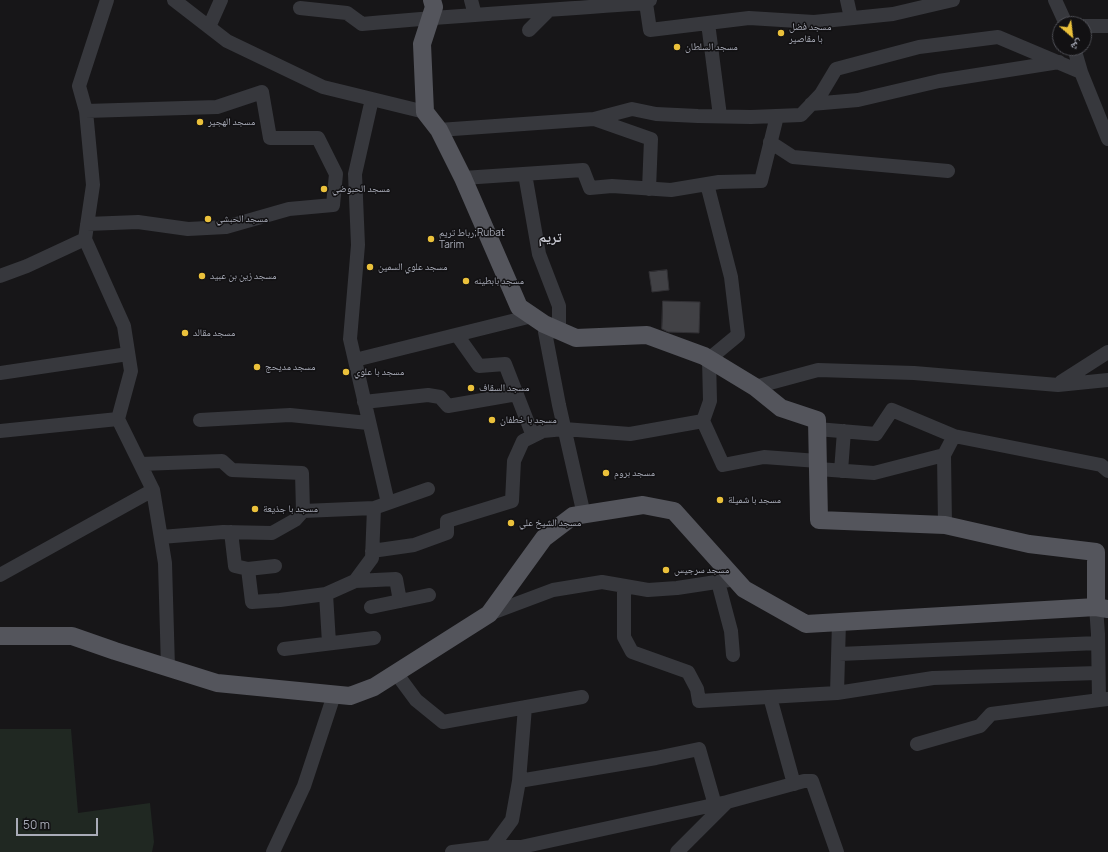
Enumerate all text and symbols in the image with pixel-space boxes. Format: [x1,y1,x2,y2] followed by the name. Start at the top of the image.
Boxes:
[1052,16,1092,56] north arrow
[789,21,831,44] place label: مسجد فضل با مقاصير
[776,28,786,38] marker: مسجد فضل با مقاصير
[1069,37,1086,56] text: ش
[685,41,738,53] place label: مسجد السلطان
[672,42,682,52] marker: مسجد السلطان
[208,116,255,128] place label: مسجد الهجير
[195,117,205,127] marker: مسجد الهجير
[332,183,390,195] place label: مسجد الحبوضي
[319,184,329,194] marker: مسجد الحبوضي
[216,213,268,225] place label: مسجد الحبشي
[203,214,213,224] marker: مسجد الحبشي
[439,227,505,250] place label: رباط تريم;Rubat Tarim
[539,230,561,246] district label: تريم
[426,234,436,244] marker: رباط تريم;Rubat Tarim
[378,261,448,273] place label: مسجد علوي السمين
[365,262,375,272] marker: مسجد علوي السمين
[210,270,277,282] place label: مسجد زين بن عبيد
[197,271,207,281] marker: مسجد زين بن عبيد
[474,275,524,287] place label: مسجد بابطينه
[461,276,471,286] marker: مسجد بابطينه
[193,327,235,339] place label: مسجد مقالد
[180,328,190,338] marker: مسجد مقالد
[265,361,316,373] place label: مسجد مديحج
[252,362,262,372] marker: مسجد مديحج
[354,366,404,378] place label: مسجد با علوي
[341,367,351,377] marker: مسجد با علوي
[479,382,530,394] place label: مسجد السقاف
[466,383,476,393] marker: مسجد السقاف
[500,414,557,426] place label: مسجد با خطفان
[487,415,497,425] marker: مسجد با خطفان
[614,467,655,479] place label: مسجد بروم
[601,468,611,478] marker: مسجد بروم
[728,494,781,506] place label: مسجد با شميلة
[715,495,725,505] marker: مسجد با شميلة
[263,503,318,515] place label: مسجد با جذيعة
[250,504,260,514] marker: مسجد با جذيعة
[519,517,581,529] place label: مسجد الشيخ علي
[506,518,516,528] marker: مسجد الشيخ علي
[674,564,729,576] place label: مسجد سرجيس
[661,565,671,575] marker: مسجد سرجيس
[18,810,100,836] scale bar
[23,816,50,833] text: 50 m

